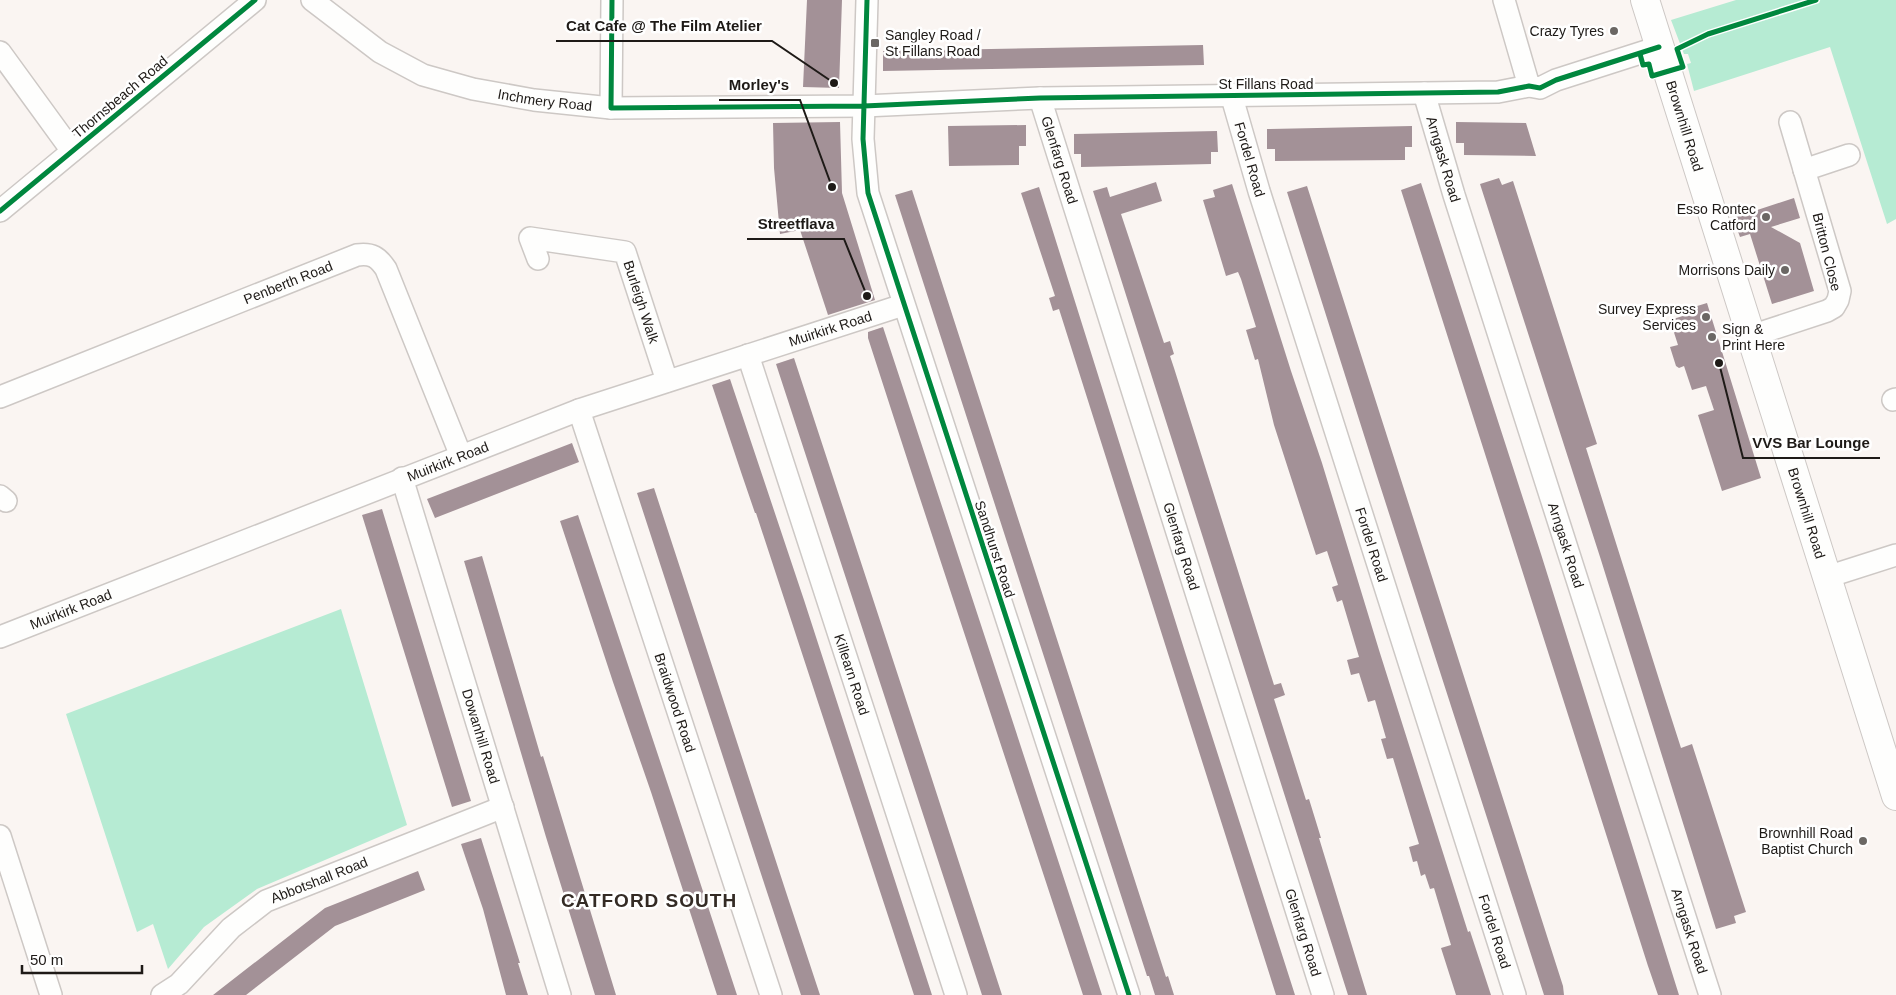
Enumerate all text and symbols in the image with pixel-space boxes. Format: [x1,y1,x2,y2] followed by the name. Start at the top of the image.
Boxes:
[556,11,772,41] callout: Cat Cafe @ The Film Atelier
[566,17,762,34] text: Cat Cafe @ The Film Atelier
[1530,23,1604,39] place label: Crazy Tyres
[1608,25,1620,37] marker: Crazy Tyres
[885,27,981,59] place label: Sangley Road / St Fillans Road
[869,37,881,49] marker: Sangley Road / St Fillans Road
[69,53,171,141] street label: Thornsbeach Road
[719,70,800,100] callout: Morley's
[729,76,789,93] text: Morley's
[1219,76,1313,92] street label: St Fillans Road
[1663,79,1707,173] street label: Brownhill Road
[496,86,593,114] street label: Inchmery Road
[1038,114,1081,206] street label: Glenfarg Road
[1423,114,1464,204] street label: Arngask Road
[1231,120,1268,199] street label: Fordel Road
[1677,201,1756,233] place label: Esso Rontec Catford
[747,209,844,239] callout: Streetflava
[1760,211,1772,223] marker: Esso Rontec Catford
[1810,211,1845,293] street label: Britton Close
[758,215,835,232] text: Streetflava
[241,258,335,307] street label: Penberth Road
[620,259,662,346] street label: Burleigh Walk
[1679,262,1775,278] place label: Morrisons Daily
[1779,264,1791,276] marker: Morrisons Daily
[1598,301,1696,333] place label: Survey Express Services
[787,308,874,350] street label: Muirkirk Road
[1700,311,1712,323] marker: Survey Express Services
[1722,321,1785,353] place label: Sign & Print Here
[1706,331,1718,343] marker: Sign & Print Here
[1743,428,1880,458] callout: VVS Bar Lounge
[1752,434,1870,451] text: VVS Bar Lounge
[405,438,491,485] street label: Muirkirk Road
[1785,466,1829,560] street label: Brownhill Road
[972,498,1018,600] street label: Sandhurst Road
[1160,500,1203,592] street label: Glenfarg Road
[1545,500,1587,590] street label: Arngask Road
[1352,505,1391,584] street label: Fordel Road
[28,586,114,632] street label: Muirkirk Road
[831,632,872,717] street label: Killearn Road
[651,651,699,754] street label: Braidwood Road
[459,687,503,786] street label: Dowanhill Road
[1759,825,1853,857] place label: Brownhill Road Baptist Church
[1857,835,1869,847] marker: Brownhill Road Baptist Church
[268,854,370,906] street label: Abbotshall Road
[1668,886,1711,976] street label: Arngask Road
[1282,887,1325,978] street label: Glenfarg Road
[561,890,737,911] district label: CATFORD SOUTH
[1475,892,1514,971] street label: Fordel Road
[22,942,142,974] scale bar
[30,951,63,968] text: 50 m

